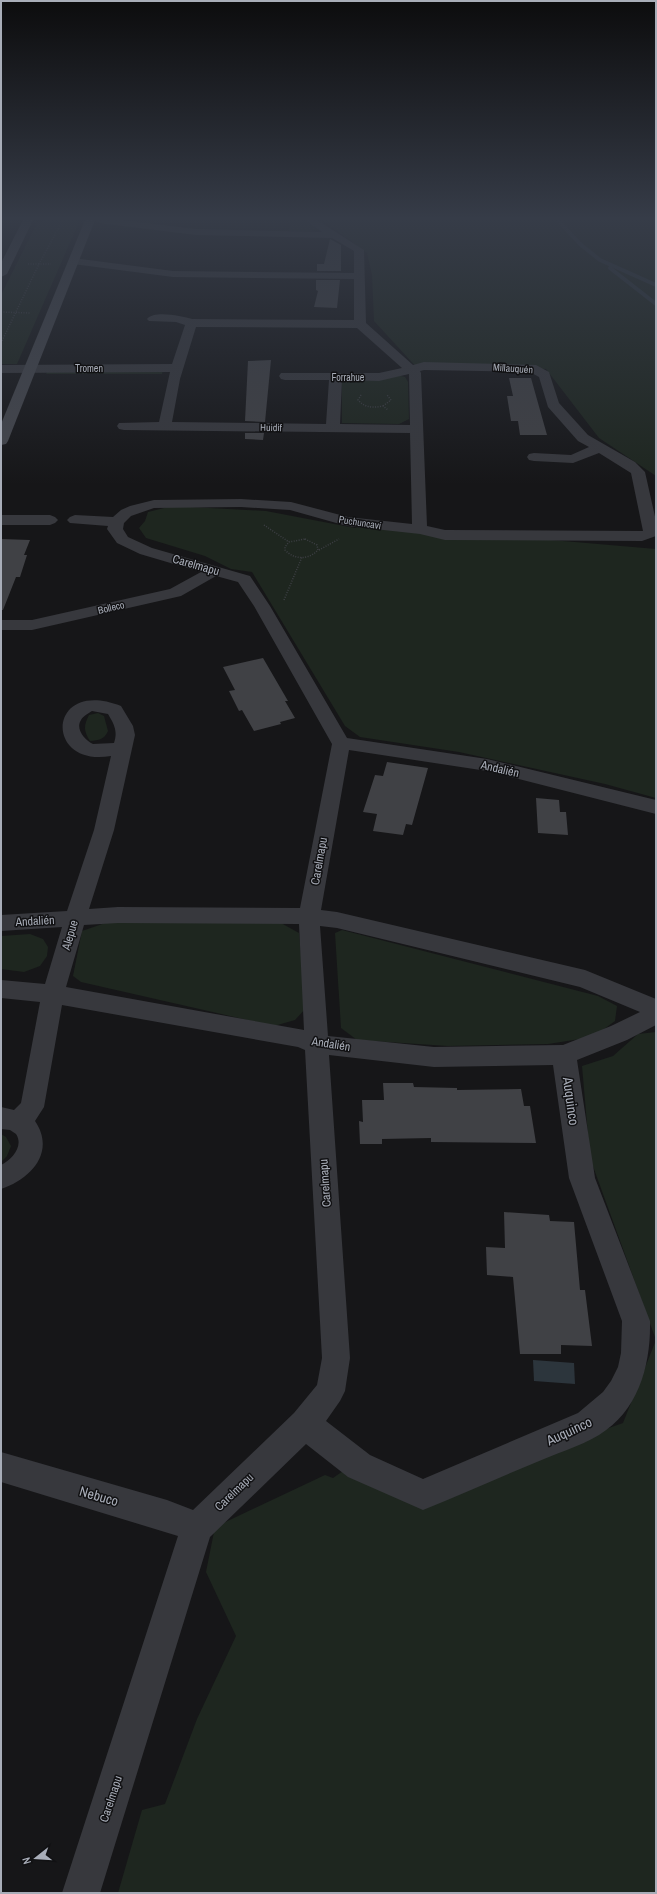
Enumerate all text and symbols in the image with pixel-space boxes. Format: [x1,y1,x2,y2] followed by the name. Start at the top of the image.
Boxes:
[492,361,533,376] street label: Millauquén
[75,362,103,375] street label: Tromen
[332,371,365,384] street label: Forrahue
[260,421,283,434] street label: Huidif
[338,513,383,532] street label: Puchuncaví
[171,551,221,579] street label: Carelmapu
[97,598,126,617] street label: Bolleco
[478,757,521,781] street label: Andalién
[307,836,331,886] street label: Carelmapu
[14,912,55,930] street label: Andalién
[58,918,82,953] street label: Alepue
[310,1033,351,1055] street label: Andalién
[559,1075,583,1126] street label: Auquinco
[315,1158,335,1208] street label: Carelmapu
[542,1413,595,1450] street label: Auquinco
[211,1470,257,1514] street label: Carelmapu
[77,1482,121,1510] street label: Nebuco
[96,1774,126,1824] street label: Carelmapu
[16,1838,56,1878] north arrow
[19,1856,34,1866] text: N

